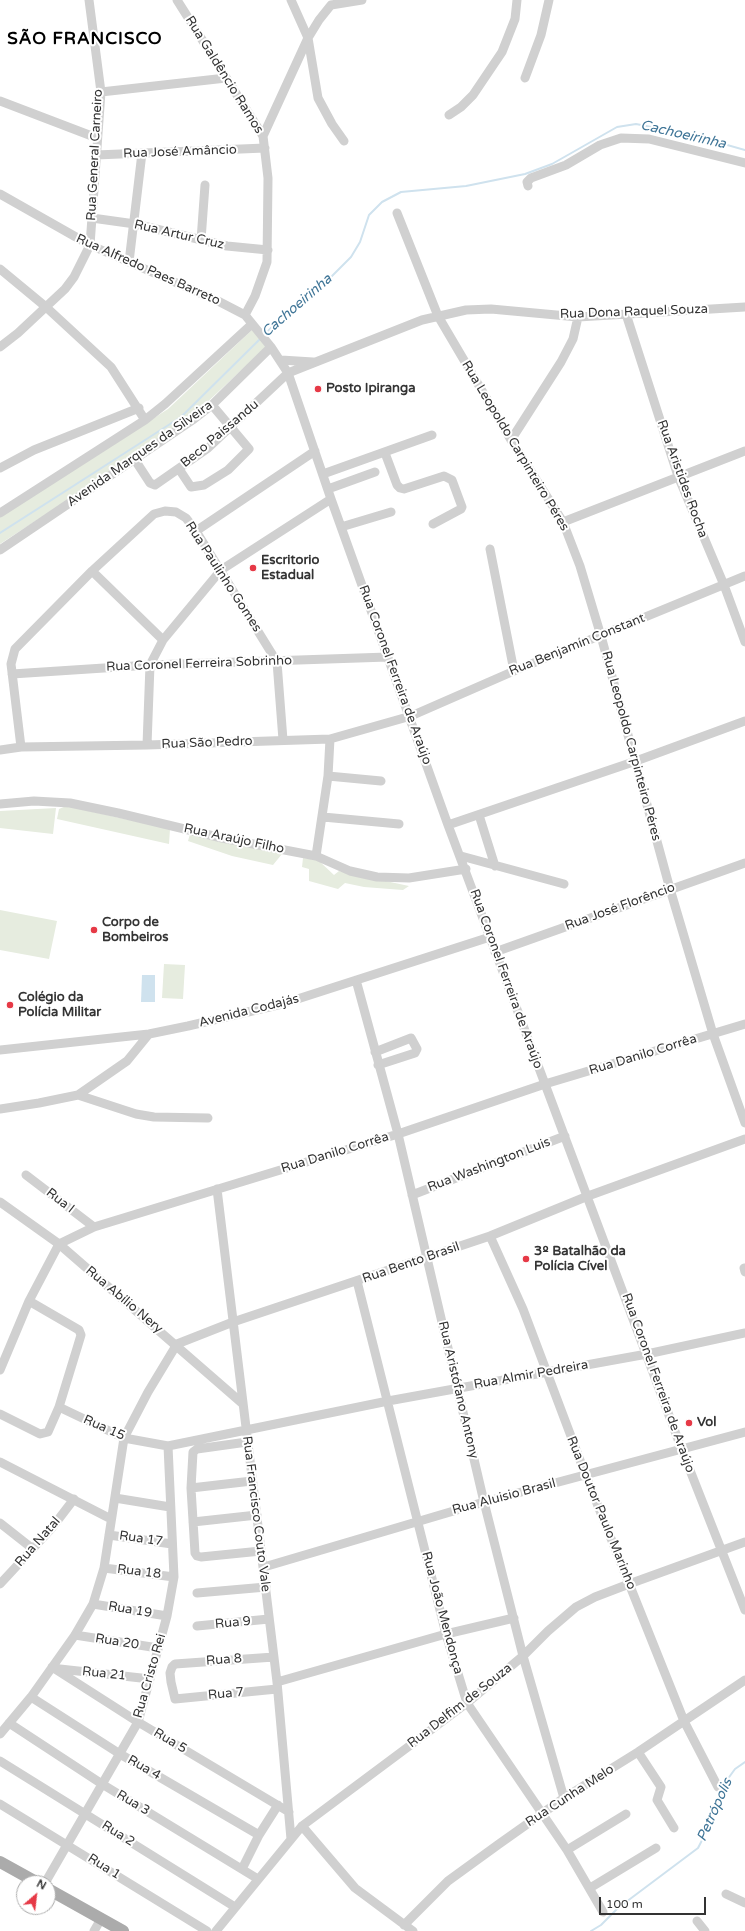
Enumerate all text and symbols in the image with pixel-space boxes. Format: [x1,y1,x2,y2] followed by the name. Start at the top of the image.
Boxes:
[181,13,267,137] street label: Rua Galdêncio Ramos
[7,30,163,50] district label: SÃO FRANCISCO
[84,89,106,221] street label: Rua General Carneiro
[639,117,727,153] water label: Cachoeirinha
[123,142,237,162] street label: Rua José Amâncio
[132,217,226,253] street label: Rua Artur Cruz
[73,231,223,309] street label: Rua Alfredo Paes Barreto
[259,271,335,341] water label: Cachoeirinha
[560,302,708,322] street label: Rua Dona Raquel Souza
[458,358,572,534] street label: Rua Leopoldo Carpinteiro Péres
[326,381,416,397] place label: Posto Ipiranga
[313,384,323,394] marker: Posto Ipiranga
[178,397,262,471] street label: Beco Paissandu
[64,398,216,510] street label: Avenida Marques da Silveira
[653,418,711,540] street label: Rua Aristides Rocha
[182,519,264,635] street label: Rua Paulinho Gomes
[261,553,319,584] place label: Escritorio Estadual
[248,563,258,573] marker: Escritorio Estadual
[355,583,435,767] street label: Rua Coronel Ferreira de Araújo
[507,611,647,679] street label: Rua Benjamín Constant
[598,649,664,843] street label: Rua Leopoldo Carpinteiro Péres
[106,653,292,675] street label: Rua Coronel Ferreira Sobrinho
[161,734,253,752] street label: Rua São Pedro
[182,821,286,857] street label: Rua Araújo Filho
[563,880,677,934] street label: Rua José Florêncio
[466,887,546,1071] street label: Rua Coronel Ferreira de Araújo
[102,915,169,946] place label: Corpo de Bombeiros
[89,925,99,935] marker: Corpo de Bombeiros
[18,990,101,1021] place label: Colégio da Polícia Militar
[197,991,301,1031] street label: Avenida Codajás
[5,1000,15,1010] marker: Colégio da Polícia Militar
[587,1031,699,1079] street label: Rua Danilo Corrêa
[279,1129,391,1177] street label: Rua Danilo Corrêa
[425,1134,553,1196] street label: Rua Washington Luis
[43,1185,77,1217] street label: Rua I
[360,1239,462,1287] street label: Rua Bento Brasil
[534,1244,626,1275] place label: 3º Batalhão da Polícia Cível
[521,1254,531,1264] marker: 3º Batalhão da Polícia Cível
[82,1263,166,1337] street label: Rua Abílio Nery
[618,1291,698,1475] street label: Rua Coronel Ferreira de Araújo
[435,1320,481,1460] street label: Rua Aristófano Antony
[473,1357,589,1393] street label: Rua Almir Pedreira
[81,1412,127,1444] street label: Rua 15
[697,1415,716,1431] place label: Vol
[684,1418,694,1428] marker: Vol
[563,1434,639,1592] street label: Rua Doutor Paulo Marinho
[239,1435,273,1593] street label: Rua Francisco Couto Vale
[451,1476,557,1518] street label: Rua Aluisio Brasil
[12,1514,64,1570] street label: Rua Natal
[118,1528,164,1550] street label: Rua 17
[418,1550,466,1676] street label: Rua João Mendonça
[116,1562,162,1582] street label: Rua 18
[107,1598,153,1622] street label: Rua 19
[214,1614,252,1632] street label: Rua 9
[94,1631,140,1653] street label: Rua 20
[130,1632,170,1720] street label: Rua Cristo Rei
[205,1651,243,1669] street label: Rua 8
[405,1660,515,1752] street label: Rua Delfim de Souza
[81,1664,127,1684] street label: Rua 21
[207,1685,245,1703] street label: Rua 7
[151,1725,189,1757] street label: Rua 5
[125,1752,163,1784] street label: Rua 4
[523,1762,617,1830] street label: Rua Cunha Melo
[694,1776,736,1844] water label: Petrópolis
[114,1787,152,1819] street label: Rua 3
[99,1818,137,1850] street label: Rua 2
[85,1851,123,1883] street label: Rua 1
[16,1875,56,1915] north arrow
[34,1877,48,1893] text: N
[601,1889,708,1915] scale bar
[606,1897,643,1911] text: 100 m

